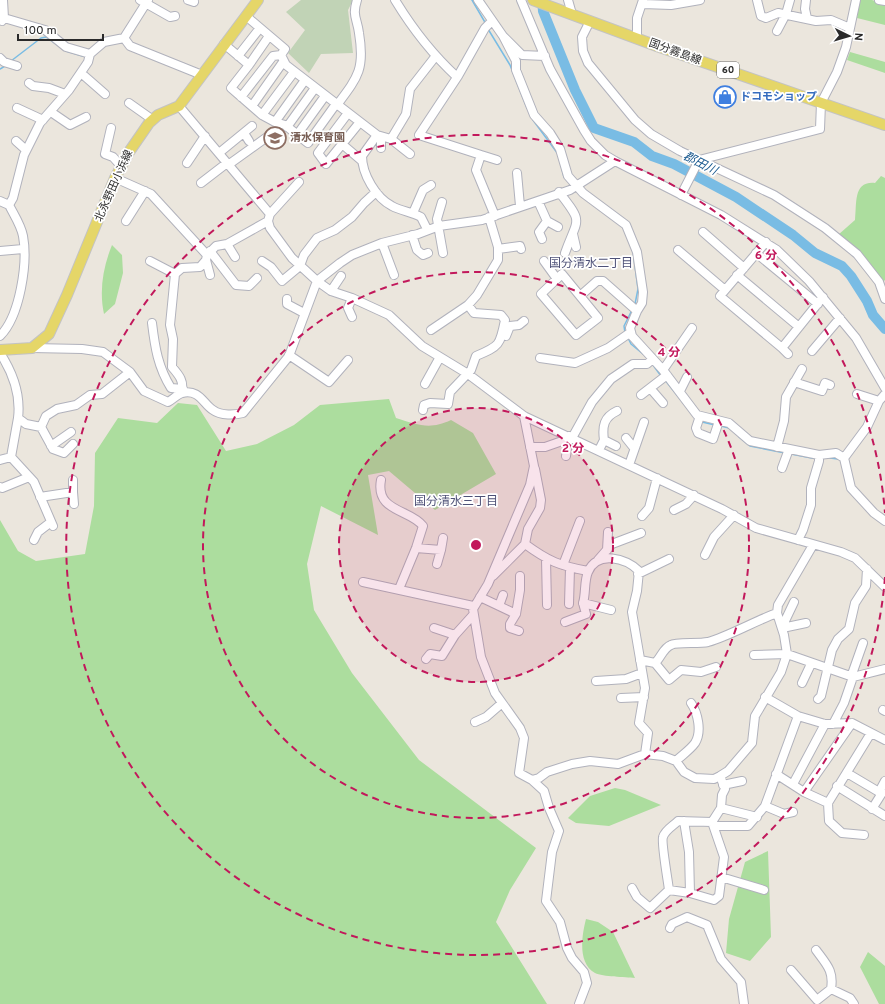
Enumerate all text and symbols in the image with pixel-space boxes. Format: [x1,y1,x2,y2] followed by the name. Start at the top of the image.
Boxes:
[18,16,103,42] scale bar
[829,16,869,56] north arrow
[24,23,57,39] text: 100 m
[851,32,865,41] text: N
[647,36,703,68] street label: 国分霧島線
[717,62,739,78] road number: 60
[712,84,738,110] shop icon: ドコモショップ
[740,90,817,104] place label: ドコモショップ
[262,125,288,151] school or university icon: 清水保育園
[290,131,345,145] place label: 清水保育園
[92,148,136,224] street label: 北永野田小浜線
[680,149,721,180] water label: 郡田川
[755,248,777,264] text: 6 分
[549,256,633,272] district label: 国分清水二丁目
[658,345,680,361] text: 4 分
[562,441,584,457] text: 2 分
[414,494,498,510] district label: 国分清水三丁目
[469,538,483,552] centre of rings

